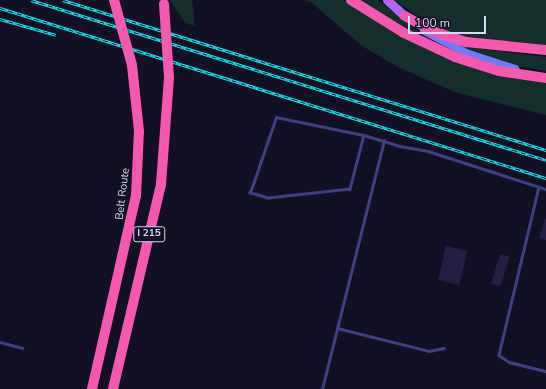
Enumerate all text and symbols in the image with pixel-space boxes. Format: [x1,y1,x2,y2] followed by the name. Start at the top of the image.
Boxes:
[410,8,488,34] scale bar
[415,15,450,31] text: 100 m
[113,167,133,221] street label: Belt Route
[133,226,165,242] road number: I 215

